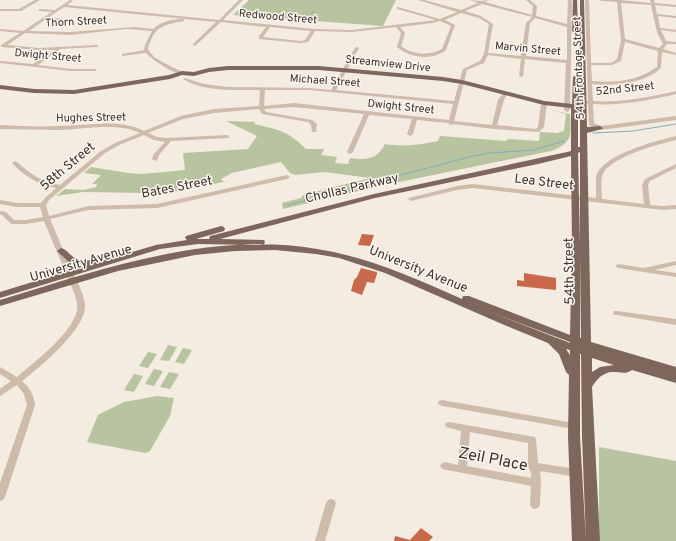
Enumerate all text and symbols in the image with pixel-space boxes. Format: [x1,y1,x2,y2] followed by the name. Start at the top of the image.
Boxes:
[238,7,318,27] street label: Redwood Street
[45,13,107,31] street label: Thorn Street
[570,16,588,120] street label: 54th Frontage Street
[494,39,562,59] street label: Marvin Street
[14,46,82,66] street label: Dwight Street
[344,53,432,75] street label: Streamview Drive
[289,72,361,90] street label: Michael Street
[595,79,655,99] street label: 52nd Street
[367,97,435,117] street label: Dwight Street
[56,110,126,126] street label: Hughes Street
[37,139,99,195] street label: 58th Street
[304,170,400,208] street label: Chollas Parkway
[513,171,575,195] street label: Lea Street
[140,173,214,203] street label: Bates Street
[561,237,579,305] street label: 54th Street
[28,242,134,286] street label: University Avenue
[366,243,470,297] street label: University Avenue
[457,443,529,477] street label: Zeil Place

